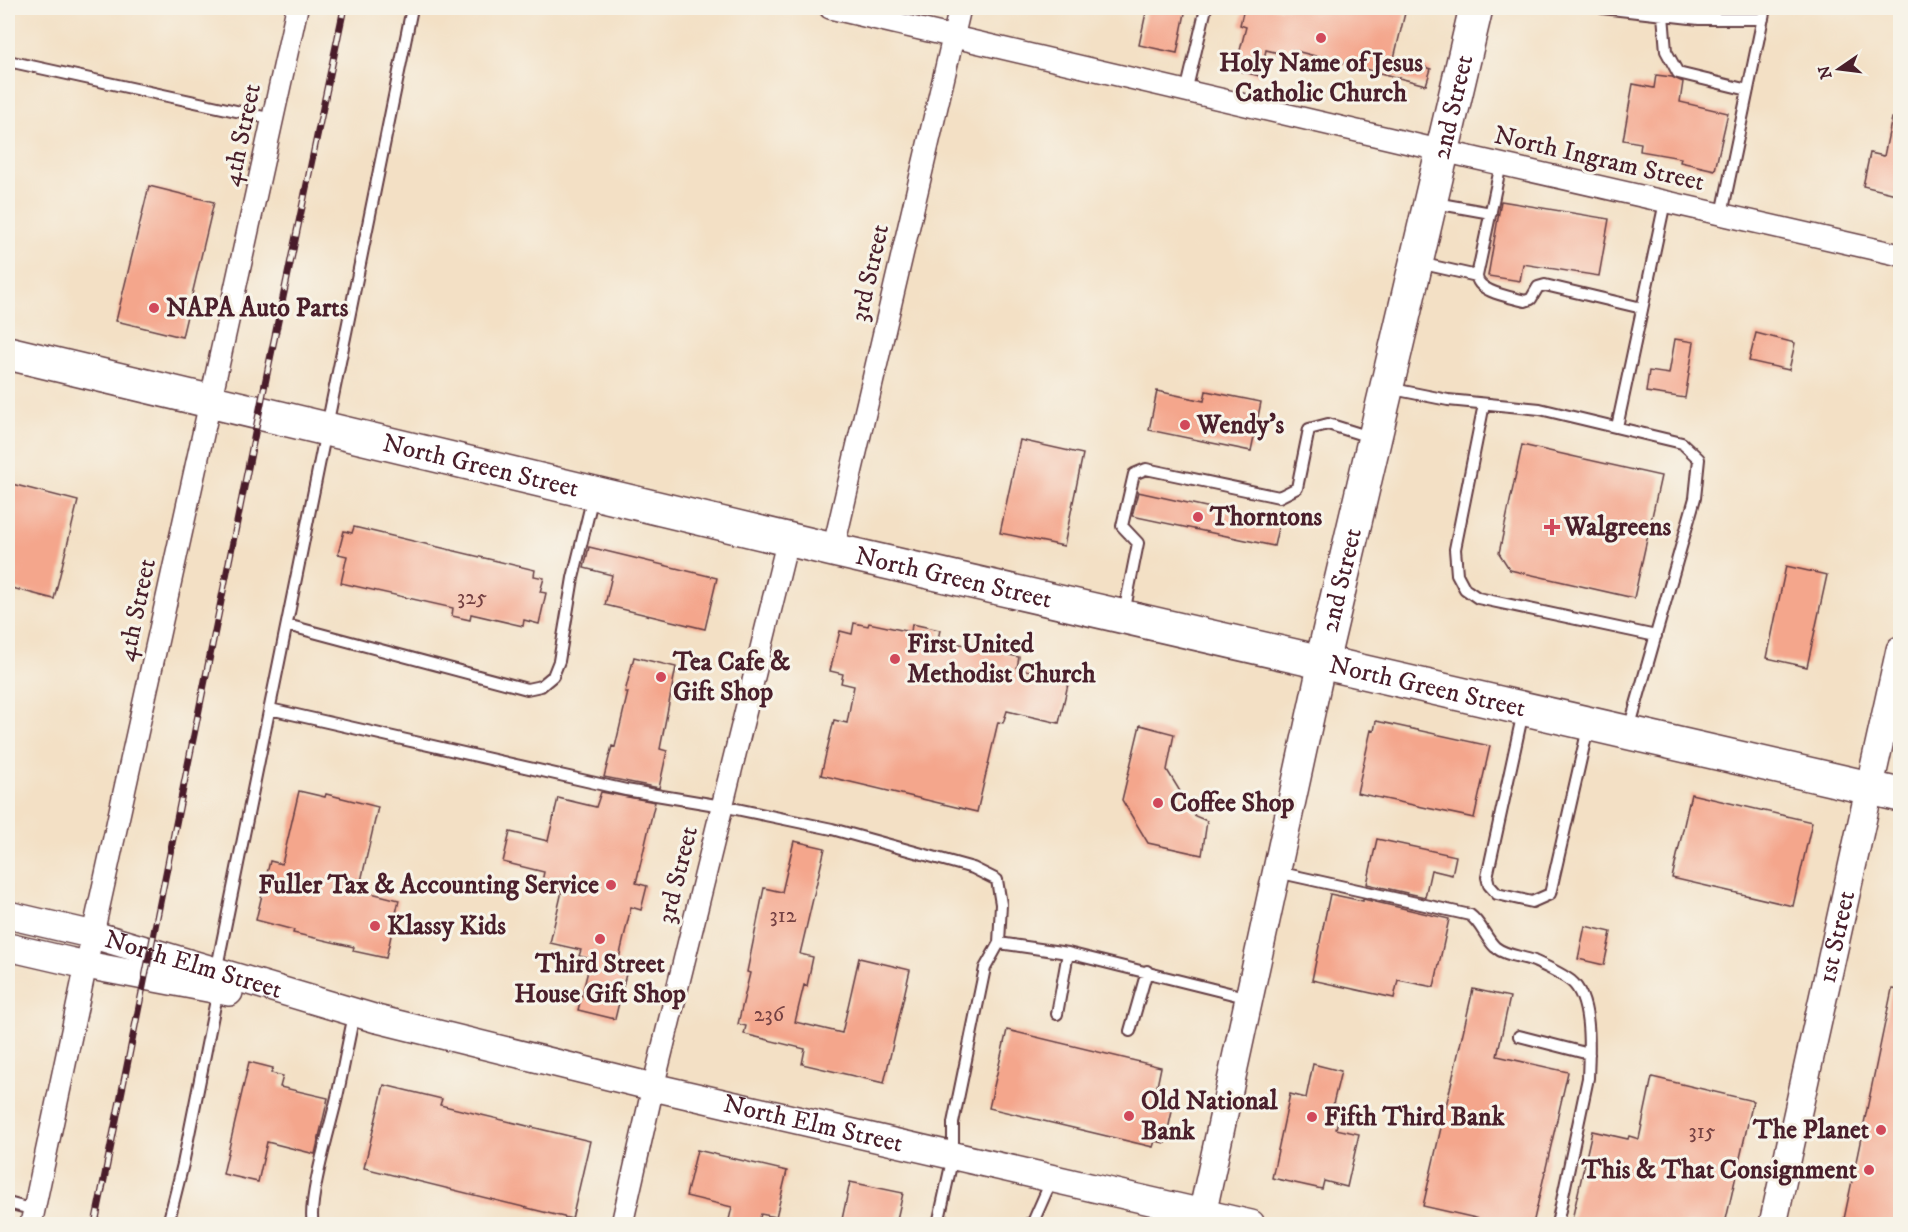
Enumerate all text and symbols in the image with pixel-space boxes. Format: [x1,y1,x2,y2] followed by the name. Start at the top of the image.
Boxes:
[1314,31,1328,45] marker: Holy Name of Jesus Catholic Church
[1809,39,1869,99] north arrow
[1219,47,1423,110] place label: Holy Name of Jesus Catholic Church
[1424,52,1481,163] street label: 2nd Street
[1814,64,1837,81] text: N
[215,81,269,189] street label: 4th Street
[1491,119,1707,199] street label: North Ingram Street
[843,221,897,325] street label: 3rd Street
[166,292,349,325] place label: NAPA Auto Parts
[147,301,161,315] marker: NAPA Auto Parts
[1196,409,1285,442] place label: Wendy's
[1178,418,1192,432] marker: Wendy's
[379,427,582,505] street label: North Green Street
[1209,501,1322,534] place label: Thorntons
[1191,510,1205,524] marker: Thorntons
[1563,511,1672,544] place label: Walgreens
[1545,520,1559,534] marker: Walgreens
[1313,525,1370,636] street label: 2nd Street
[852,539,1055,616] street label: North Green Street
[110,556,164,664] street label: 4th Street
[457,584,487,611] house number: 325
[907,628,1096,691] place label: First United Methodist Church
[672,646,790,709] place label: Tea Cafe & Gift Shop
[1326,648,1529,725] street label: North Green Street
[888,652,902,666] marker: First United Methodist Church
[654,670,668,684] marker: Tea Cafe & Gift Shop
[1170,787,1294,820] place label: Coffee Shop
[1151,796,1165,810] marker: Coffee Shop
[650,823,706,927] street label: 3rd Street
[258,869,599,902] place label: Fuller Tax & Accounting Service
[604,878,618,892] marker: Fuller Tax & Accounting Service
[1810,888,1863,986] street label: 1st Street
[769,902,797,929] house number: 312
[387,910,506,943] place label: Klassy Kids
[368,919,382,933] marker: Klassy Kids
[101,923,286,1006] street label: North Elm Street
[593,932,607,946] marker: Third Street House Gift Shop
[514,948,686,1011] place label: Third Street House Gift Shop
[754,1001,786,1028] house number: 236
[1141,1085,1279,1148] place label: Old National Bank
[720,1087,906,1160] street label: North Elm Street
[1324,1101,1506,1134] place label: Fifth Third Bank
[1122,1109,1136,1123] marker: Old National Bank
[1305,1110,1319,1124] marker: Fifth Third Bank
[1752,1114,1870,1147] place label: The Planet
[1688,1118,1716,1145] house number: 315
[1874,1123,1888,1137] marker: The Planet
[1581,1154,1858,1187] place label: This & That Consignment
[1862,1163,1876,1177] marker: This & That Consignment

